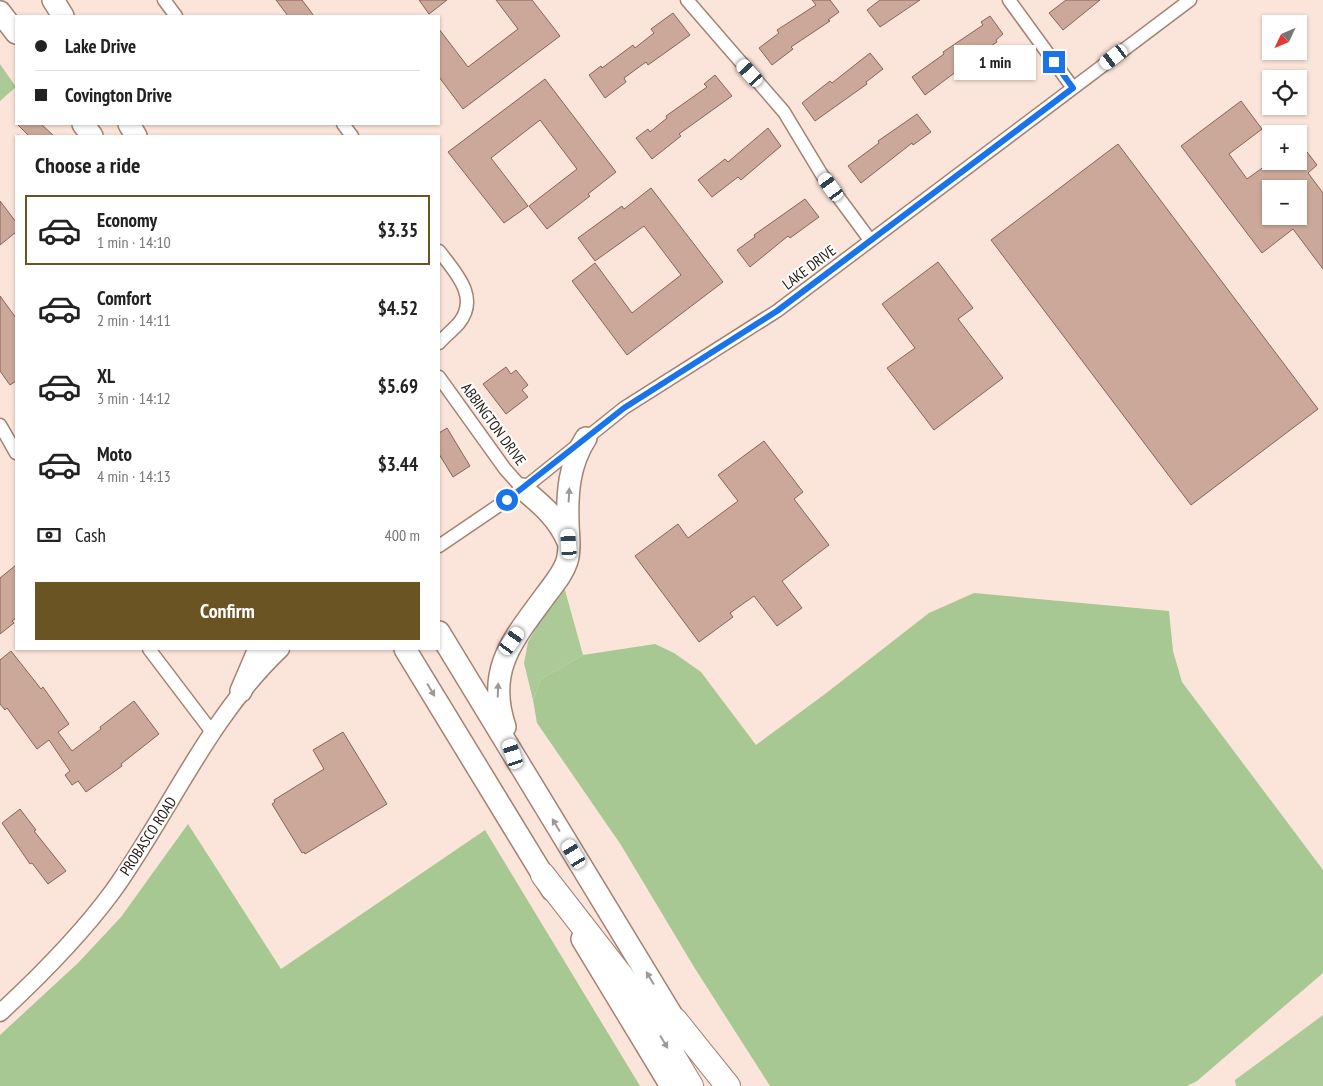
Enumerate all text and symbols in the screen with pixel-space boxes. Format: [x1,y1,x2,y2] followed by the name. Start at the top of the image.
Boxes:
[1262,15,1308,60] north arrow
[1262,15,1307,225] map controls
[65,34,136,58] text: Lake Drive
[1097,42,1130,72] car
[954,44,1036,80] callout: 1 min
[1043,51,1065,73] route end
[979,52,1011,72] text: 1 min
[734,57,765,89] car
[1262,70,1307,115] button: locate
[65,83,172,107] text: Covington Drive
[1262,125,1307,170] button: +
[35,151,140,179] text: Choose a ride
[816,170,845,204] car
[1262,180,1307,225] button: −
[37,208,82,253] icon: car
[97,208,157,232] text: Economy
[378,218,418,242] text: $3.35
[97,232,171,252] text: 1 min · 14:10
[778,241,840,293] street label: LAKE DRIVE
[37,286,82,331] icon: car
[97,286,151,310] text: Comfort
[378,296,418,320] text: $4.52
[97,310,171,330] text: 2 min · 14:11
[37,364,82,409] icon: car
[97,364,115,388] text: XL
[378,374,418,398] text: $5.69
[458,379,530,469] street label: ABBINGTON DRIVE
[97,388,171,408] text: 3 min · 14:12
[37,442,82,487] icon: car
[97,442,132,466] text: Moto
[378,452,418,476] text: $3.44
[97,466,171,486] text: 4 min · 14:13
[565,487,573,503] one-way arrow
[496,489,518,511] route start
[35,521,63,549] icon: cash
[75,523,106,547] text: Cash
[385,525,420,545] text: 400 m
[560,529,577,559] car
[35,582,420,640] button: Confirm
[497,624,526,658] car
[494,682,502,698] one-way arrow
[426,684,435,697] one-way arrow
[501,737,524,771] car
[116,793,181,879] street label: PROBASCO ROAD
[552,818,561,831] one-way arrow
[559,837,588,871] car
[645,972,654,985] one-way arrow
[659,1035,668,1048] one-way arrow

